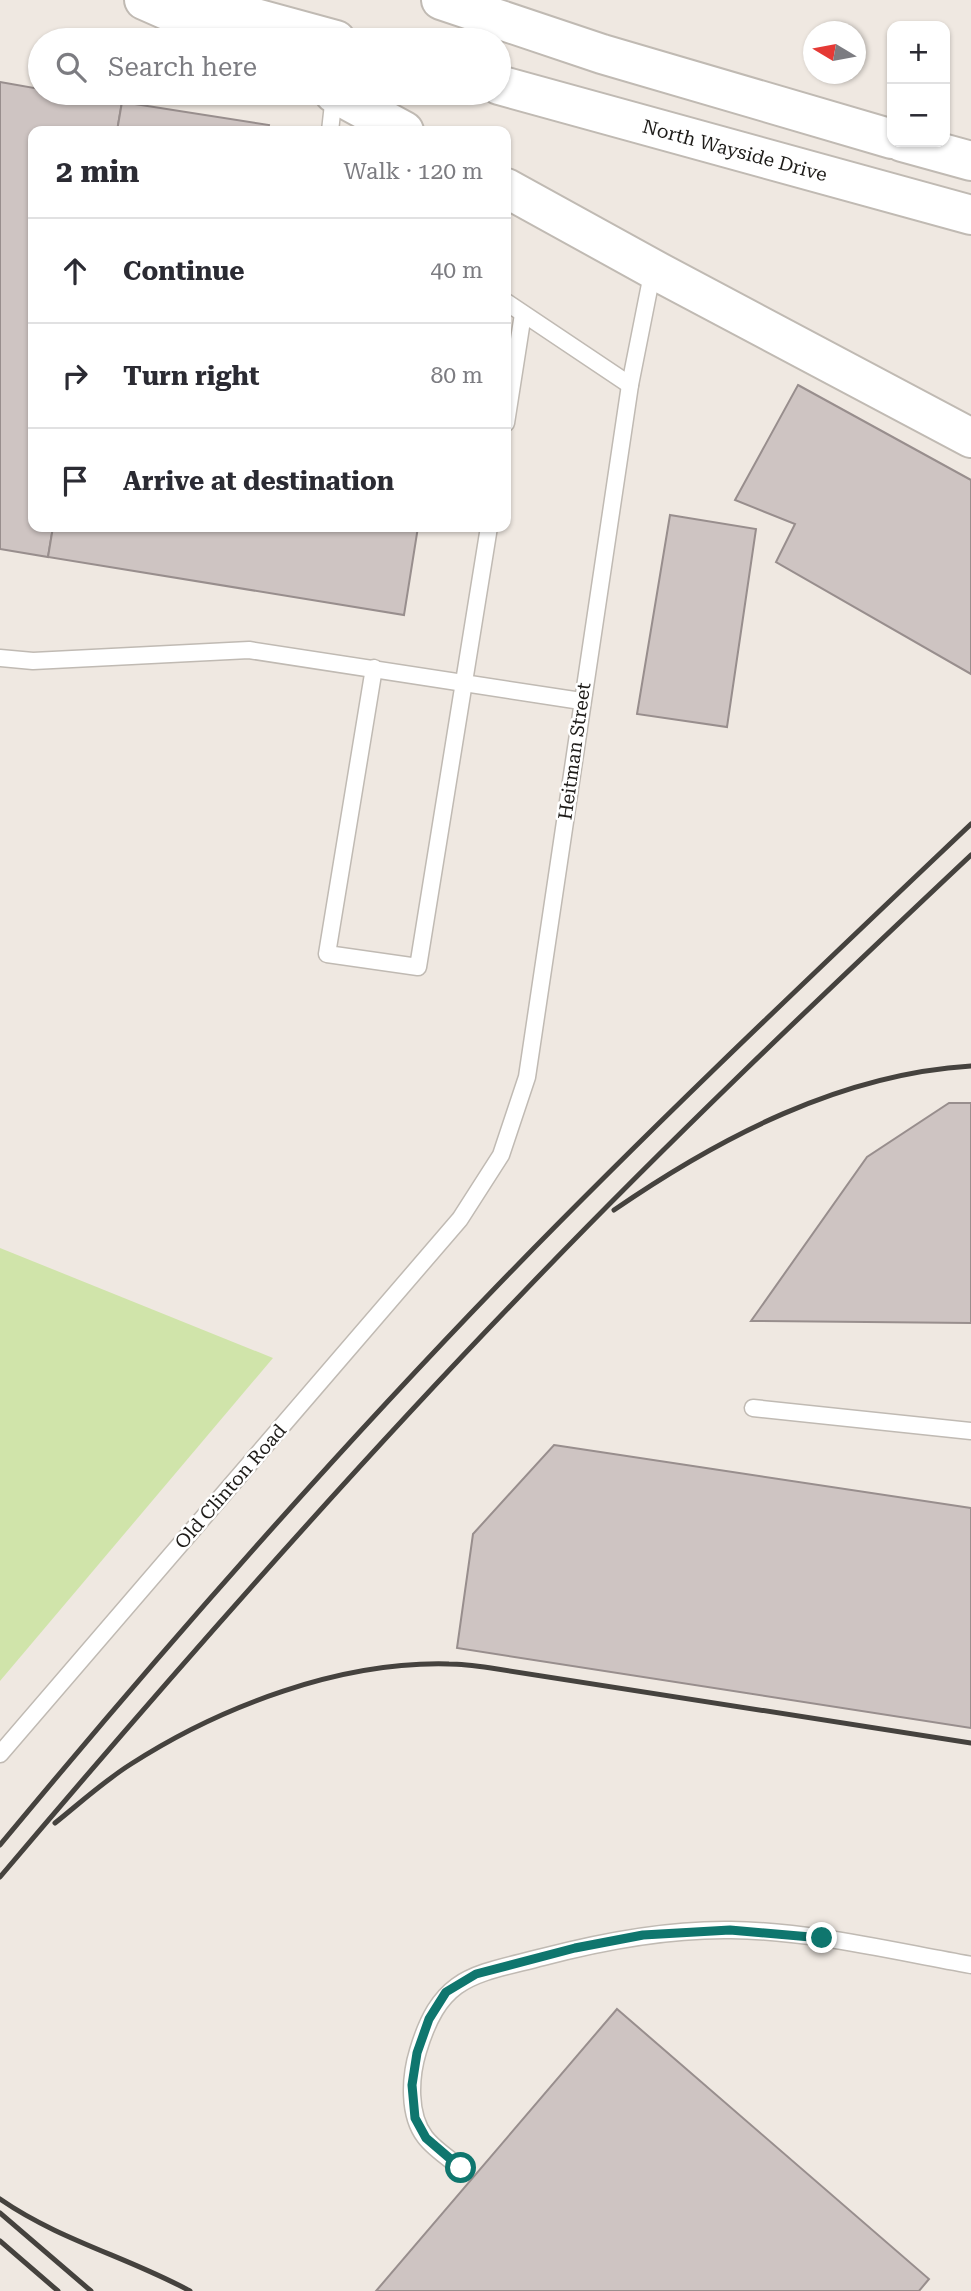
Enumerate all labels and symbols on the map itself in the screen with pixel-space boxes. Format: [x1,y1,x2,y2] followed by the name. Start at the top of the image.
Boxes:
[803,21,866,84] north arrow
[640,115,830,186] street label: North Wayside Drive
[553,681,596,821] street label: Heitman Street
[170,1419,291,1554] street label: Old Clinton Road
[806,1922,837,1953] route end
[445,2152,476,2183] route start

